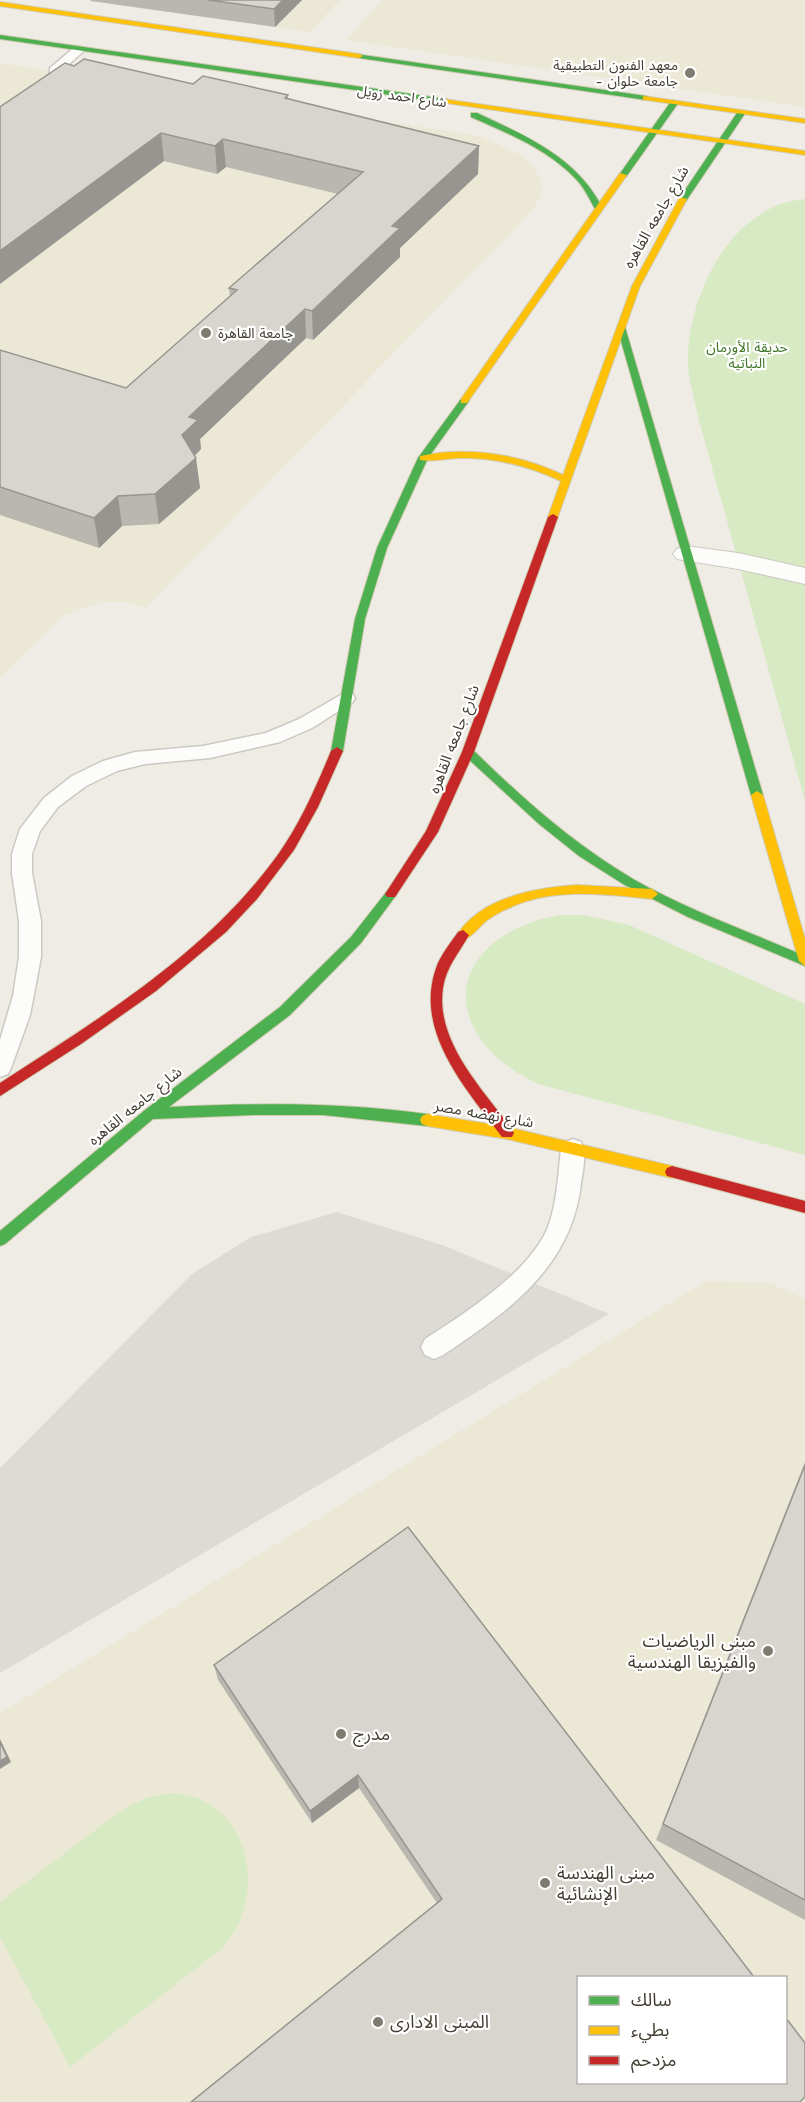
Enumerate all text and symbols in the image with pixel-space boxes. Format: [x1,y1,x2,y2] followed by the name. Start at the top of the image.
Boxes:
[553,57,678,90] place label: معهد الفنون التطبيقية - جامعة حلوان
[683,66,697,80] marker: معهد الفنون التطبيقية - جامعة حلوان
[356,82,448,113] street label: شارع احمد زويل
[619,163,695,273] street label: شارع جامعه القاهره
[218,325,293,342] place label: جامعة القاهرة
[199,326,213,340] marker: جامعة القاهرة
[706,339,788,371] park label: حديقة الأورمان النباتية
[425,682,486,797] street label: شارع جامعه القاهره
[85,1063,187,1151] street label: شارع جامعه القاهره
[431,1096,535,1135] street label: شارع نهضه مصر
[628,1630,756,1673] place label: مبنى الرياضيات والفيزيقا الهندسية
[761,1644,775,1658] marker: مبنى الرياضيات والفيزيقا الهندسية
[353,1723,390,1747] place label: مدرج
[334,1727,348,1741] marker: مدرج
[557,1862,655,1906] place label: مبنى الهندسة الإنشائية
[538,1876,552,1890] marker: مبنى الهندسة الإنشائية
[577,1976,787,2084] legend
[631,1989,672,2010] text: سالك
[390,2011,489,2033] place label: المبنى الادارى
[371,2015,385,2029] marker: المبنى الادارى
[631,2019,669,2043] text: بطيء
[631,2049,676,2073] text: مزدحم

